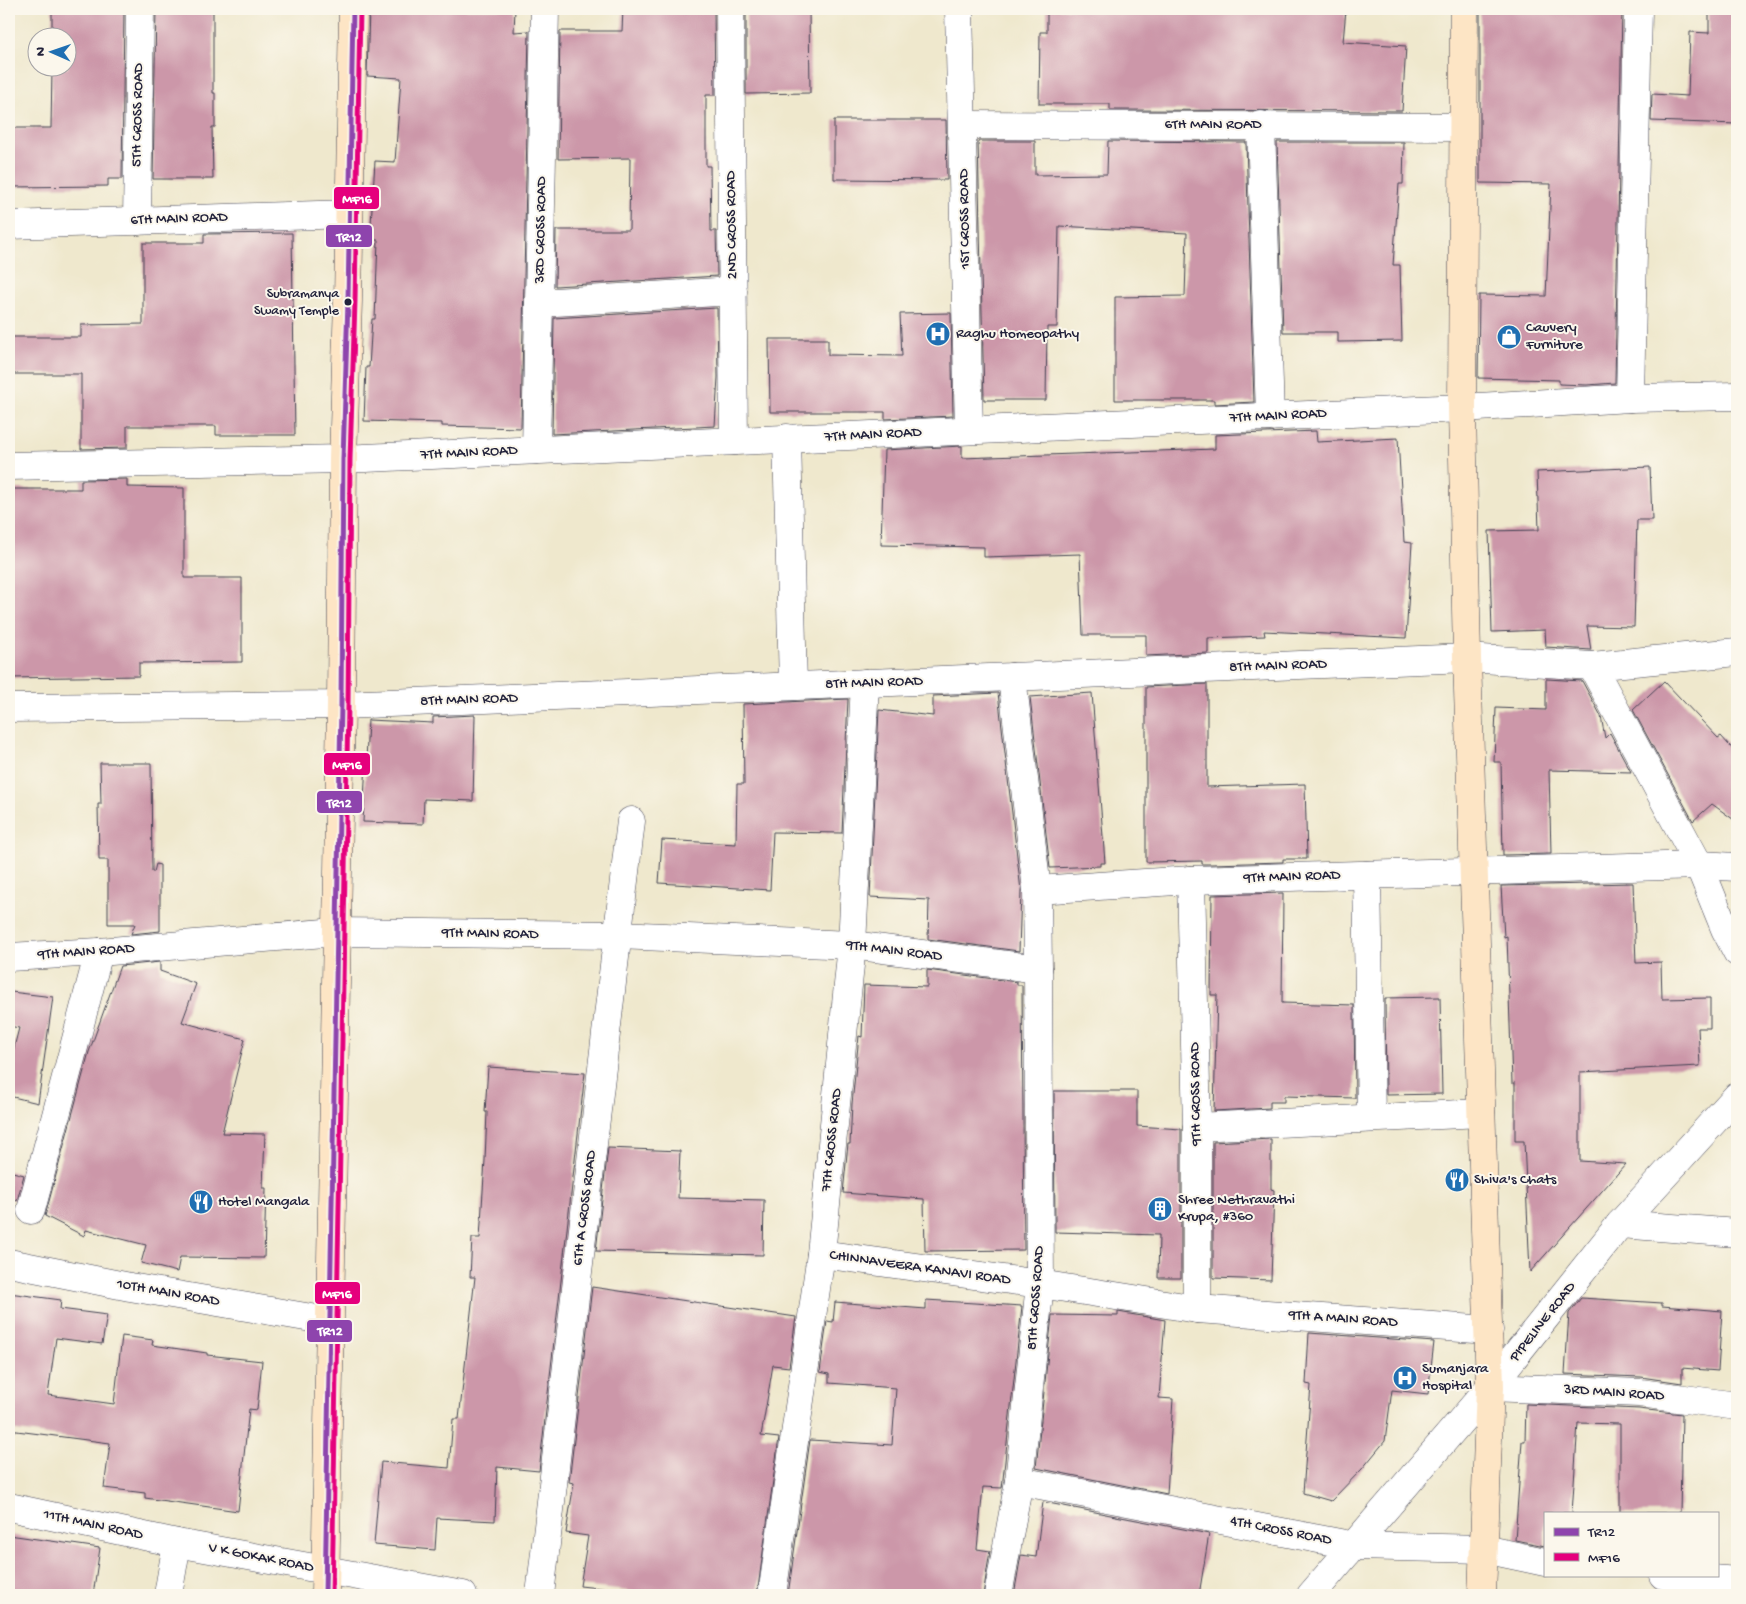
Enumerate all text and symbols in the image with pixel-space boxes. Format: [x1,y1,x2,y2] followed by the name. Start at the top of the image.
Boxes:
[28,28,78,78] north arrow
[33,47,50,56] text: N
[128,63,148,167] street label: 5TH CROSS ROAD
[1164,116,1262,134] street label: 6TH MAIN ROAD
[955,168,975,270] street label: 1ST CROSS ROAD
[722,170,742,279] street label: 2ND CROSS ROAD
[531,176,551,285] street label: 3RD CROSS ROAD
[333,186,380,210] line badge: MF16
[342,192,373,209] text: MF16
[130,208,228,230] street label: 6TH MAIN ROAD
[325,224,373,248] line badge: TR12
[335,230,362,247] text: TR12
[254,286,340,320] place label: Subramanya Swamy Temple
[343,297,353,307] marker: Subramanya Swamy Temple
[1525,319,1583,354] place label: Cauvery Furniture
[925,321,951,347] hospital icon: Raghu Homeopathy
[1496,324,1522,350] shop icon: Cauvery Furniture
[956,325,1080,343] place label: Raghu Homeopathy
[1228,404,1327,428] street label: 7TH MAIN ROAD
[823,423,922,447] street label: 7TH MAIN ROAD
[419,441,518,465] street label: 7TH MAIN ROAD
[1229,655,1327,677] street label: 8TH MAIN ROAD
[825,672,923,694] street label: 8TH MAIN ROAD
[420,689,518,711] street label: 8TH MAIN ROAD
[323,752,371,776] line badge: MF16
[332,758,363,775] text: MF16
[316,790,363,814] line badge: TR12
[325,796,352,813] text: TR12
[1242,866,1341,888] street label: 9TH MAIN ROAD
[440,924,539,944] street label: 9TH MAIN ROAD
[844,936,944,966] street label: 9TH MAIN ROAD
[36,940,135,964] street label: 9TH MAIN ROAD
[1186,1042,1206,1147] street label: 9TH CROSS ROAD
[818,1087,846,1194] street label: 7TH CROSS ROAD
[569,1149,601,1267] street label: 6TH A CROSS ROAD
[1444,1167,1470,1193] restaurant icon: Shiva's Chats
[1474,1171,1557,1189] place label: Shiva's Chats
[188,1189,214,1215] restaurant icon: Hotel Mangala
[1178,1191,1295,1226] place label: Shree Nethravathi Krupa, #360
[218,1193,310,1211] place label: Hotel Mangala
[1147,1196,1173,1222] building icon: Shree Nethravathi Krupa, #360
[1023,1245,1049,1351] street label: 8TH CROSS ROAD
[828,1246,1012,1290] street label: CHINNAVEERA KANAVI ROAD
[114,1275,221,1311] street label: 10TH MAIN ROAD
[1505,1278,1580,1366] street label: PIPELINE ROAD
[314,1281,361,1305] line badge: MF16
[322,1287,353,1304] text: MF16
[1287,1306,1398,1332] street label: 9TH A MAIN ROAD
[306,1319,353,1343] line badge: TR12
[316,1324,343,1341] text: TR12
[1422,1360,1489,1395] place label: Sumanjara Hospital
[1392,1365,1418,1391] hospital icon: Sumanjara Hospital
[1562,1380,1665,1406] street label: 3RD MAIN ROAD
[40,1505,145,1544] street label: 11TH MAIN ROAD
[1229,1512,1333,1550] street label: 4TH CROSS ROAD
[1544,1512,1718,1576] legend
[1587,1524,1615,1542] text: TR12
[206,1539,315,1577] street label: V K GOKAK ROAD
[1588,1550,1620,1568] text: MF16

